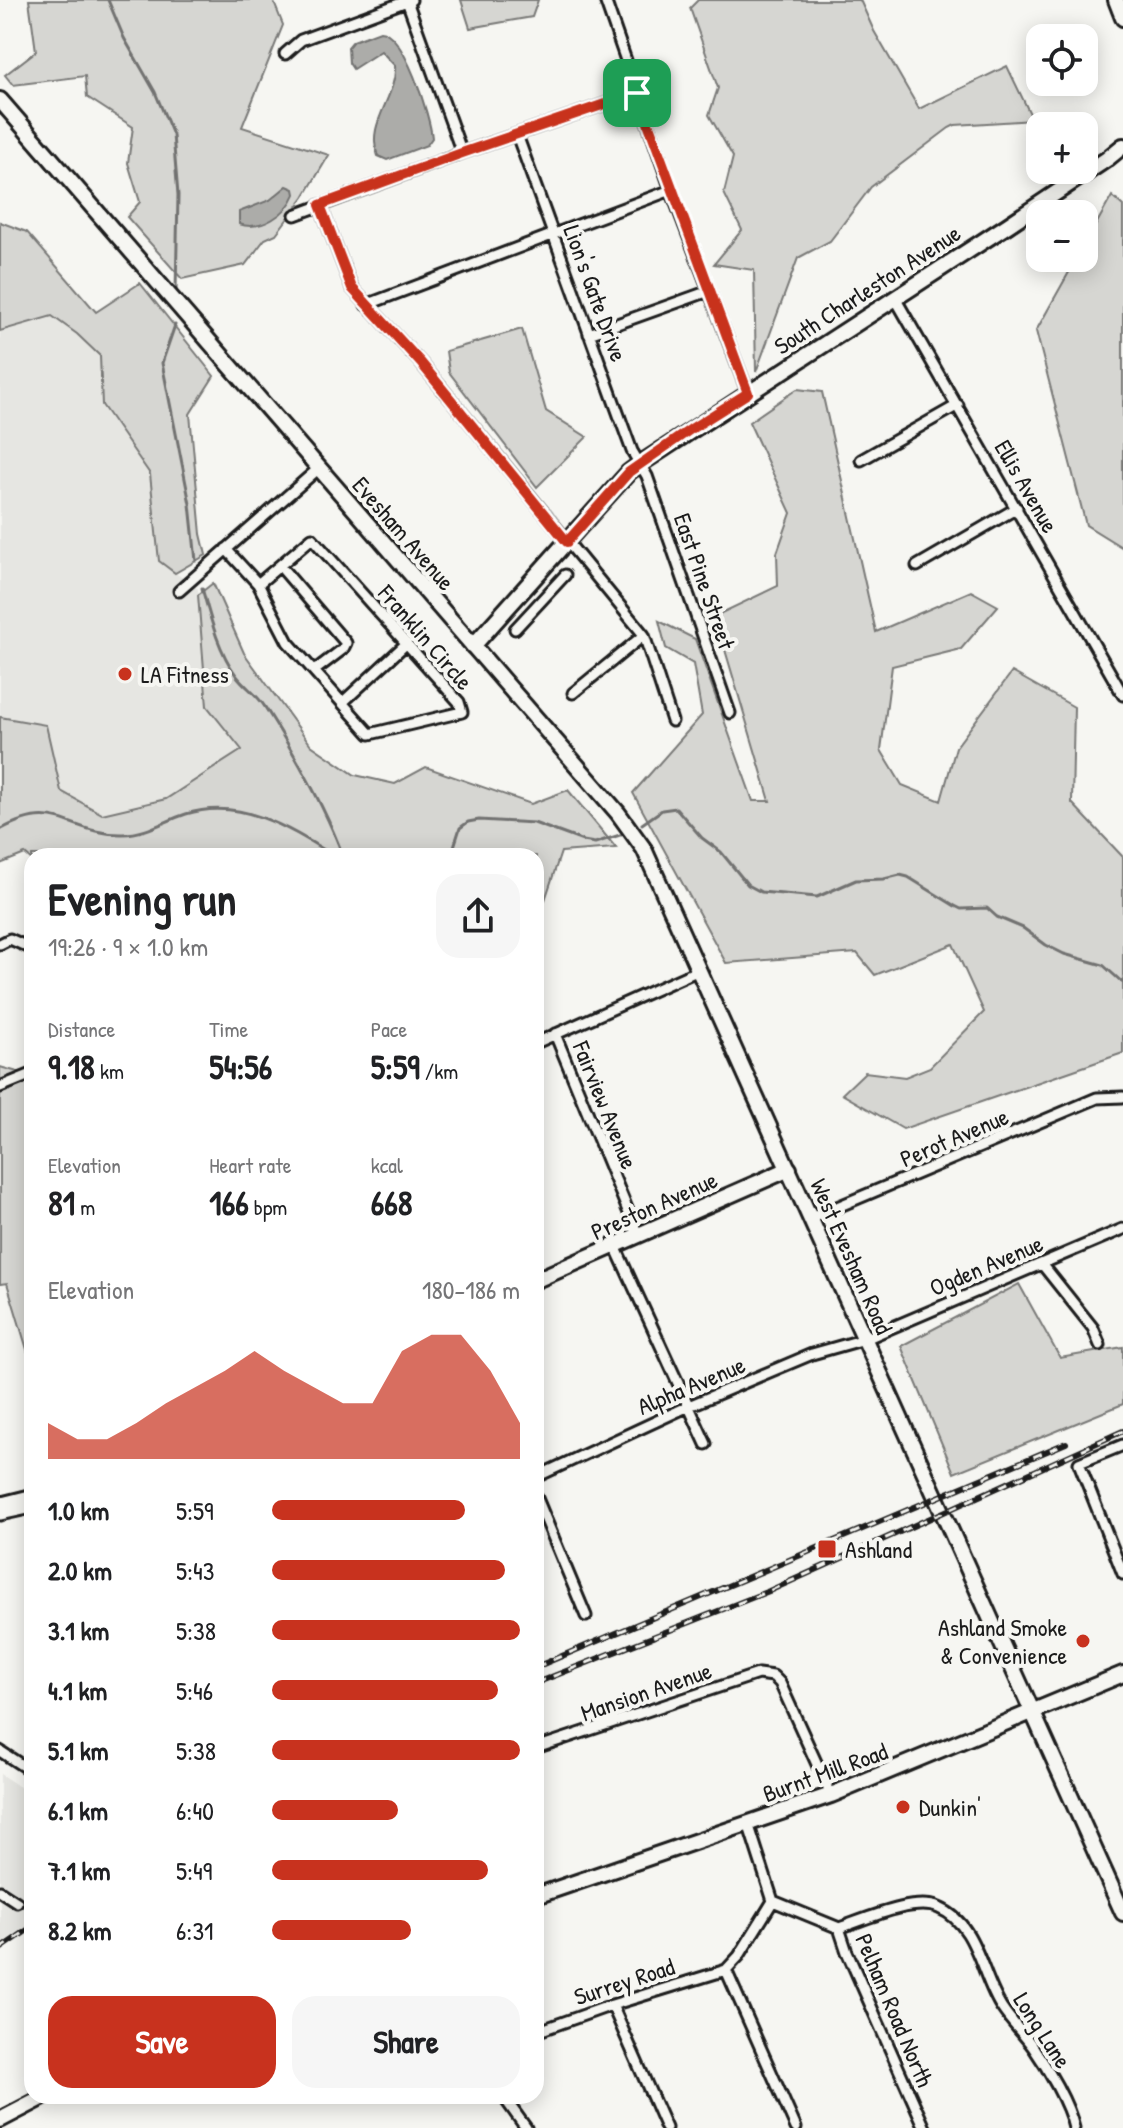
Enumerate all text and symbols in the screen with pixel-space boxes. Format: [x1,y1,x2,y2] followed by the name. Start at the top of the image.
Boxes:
[1026,24,1098,272] map controls
[1026,24,1098,96] button: locate
[603,59,671,127] pin
[615,71,659,115] icon: arrive
[1026,112,1098,184] button: +
[1026,200,1098,272] button: −
[768,216,967,361] street label: South Charleston Avenue
[557,220,636,366] street label: Lion's Gate Drive
[988,434,1067,539] street label: Ellis Avenue
[346,469,463,597] street label: Evesham Avenue
[667,509,743,654] street label: East Pine Street
[371,577,481,697] street label: Franklin Circle
[141,658,229,690] place label: LA Fitness
[116,665,134,683] marker: LA Fitness
[48,869,236,929] text: Evening run
[436,874,520,958] button: share
[48,929,208,964] text: 19:26 · 9 × 1.0 km
[48,1014,115,1044] text: Distance
[209,1014,248,1044] text: Time
[371,1014,407,1044] text: Pace
[565,1035,646,1174] street label: Fairview Avenue
[48,1044,95,1090] text: 9.18
[209,1044,272,1090] text: 54:56
[371,1044,420,1090] text: 5:59
[95,1056,124,1086] text: km
[420,1056,458,1086] text: /km
[895,1100,1013,1174] street label: Perot Avenue
[48,1150,121,1180] text: Elevation
[209,1150,292,1180] text: Heart rate
[371,1150,403,1180] text: kcal
[586,1163,722,1247] street label: Preston Avenue
[803,1173,901,1339] street label: West Evesham Road
[48,1180,75,1226] text: 81
[209,1180,249,1226] text: 166
[371,1180,413,1226] text: 668
[75,1192,95,1222] text: m
[249,1192,287,1222] text: bpm
[924,1227,1048,1303] street label: Ogden Avenue
[48,1272,134,1307] text: Elevation
[422,1272,520,1307] text: 180–186 m
[632,1348,750,1422] street label: Alpha Avenue
[48,1493,109,1528] text: 1.0 km
[176,1493,214,1528] text: 5:59
[845,1533,912,1565] place label: Ashland
[816,1538,838,1560] marker: Ashland
[48,1553,112,1588] text: 2.0 km
[176,1553,214,1588] text: 5:43
[938,1611,1067,1671] place label: Ashland Smoke & Convenience
[48,1613,109,1648] text: 3.1 km
[176,1613,216,1648] text: 5:38
[1074,1632,1092,1650] marker: Ashland Smoke & Convenience
[576,1654,716,1728] street label: Mansion Avenue
[48,1673,107,1708] text: 4.1 km
[176,1673,213,1708] text: 5:46
[48,1733,108,1768] text: 5.1 km
[176,1733,216,1768] text: 5:38
[758,1735,892,1809] street label: Burnt Mill Road
[919,1791,981,1823] place label: Dunkin'
[48,1793,108,1828] text: 6.1 km
[176,1793,214,1828] text: 6:40
[894,1798,912,1816] marker: Dunkin'
[48,1853,110,1888] text: 7.1 km
[176,1853,212,1888] text: 5:49
[48,1913,111,1948] text: 8.2 km
[176,1913,214,1948] text: 6:31
[848,1928,942,2092] street label: Pelham Road North
[570,1950,678,2012] street label: Surrey Road
[1007,1986,1080,2074] street label: Long Lane
[48,1996,276,2088] button: Save
[292,1996,520,2088] button: Share

